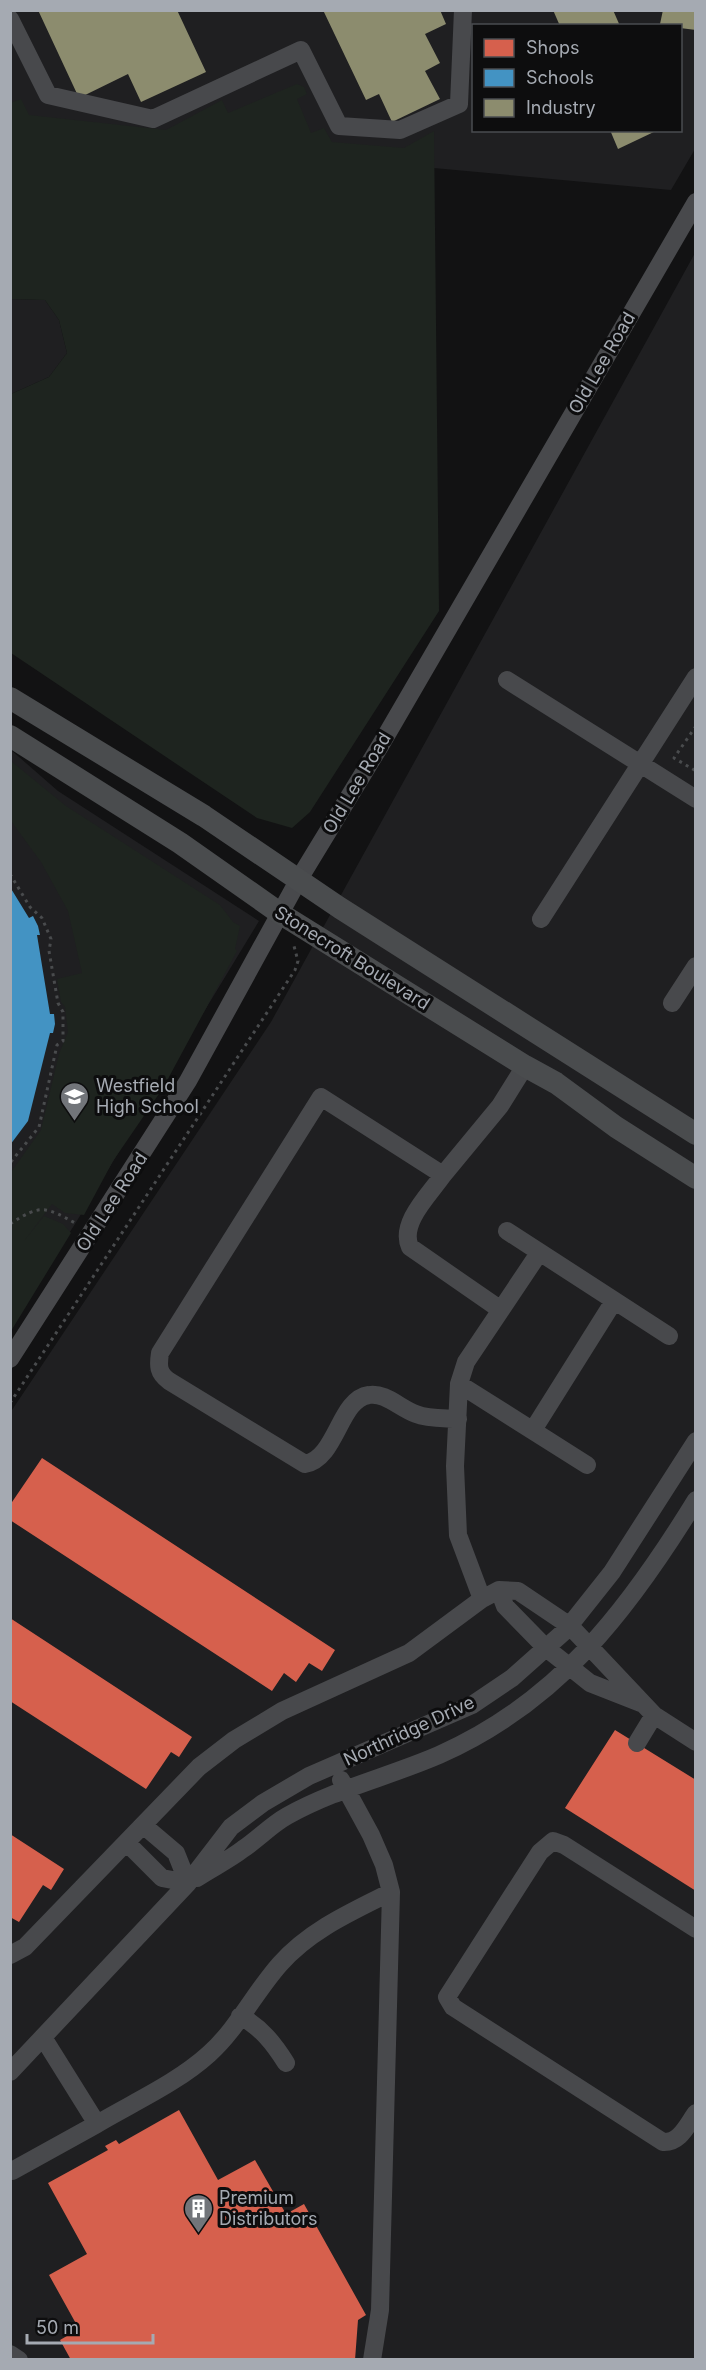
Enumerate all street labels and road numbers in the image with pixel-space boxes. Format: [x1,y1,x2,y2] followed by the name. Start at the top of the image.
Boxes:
[564,308,639,417] street label: Old Lee Road
[318,729,395,837] street label: Old Lee Road
[271,901,434,1014] street label: Stonecroft Boulevard
[72,1148,151,1255] street label: Old Lee Road
[340,1691,477,1770] street label: Northridge Drive

